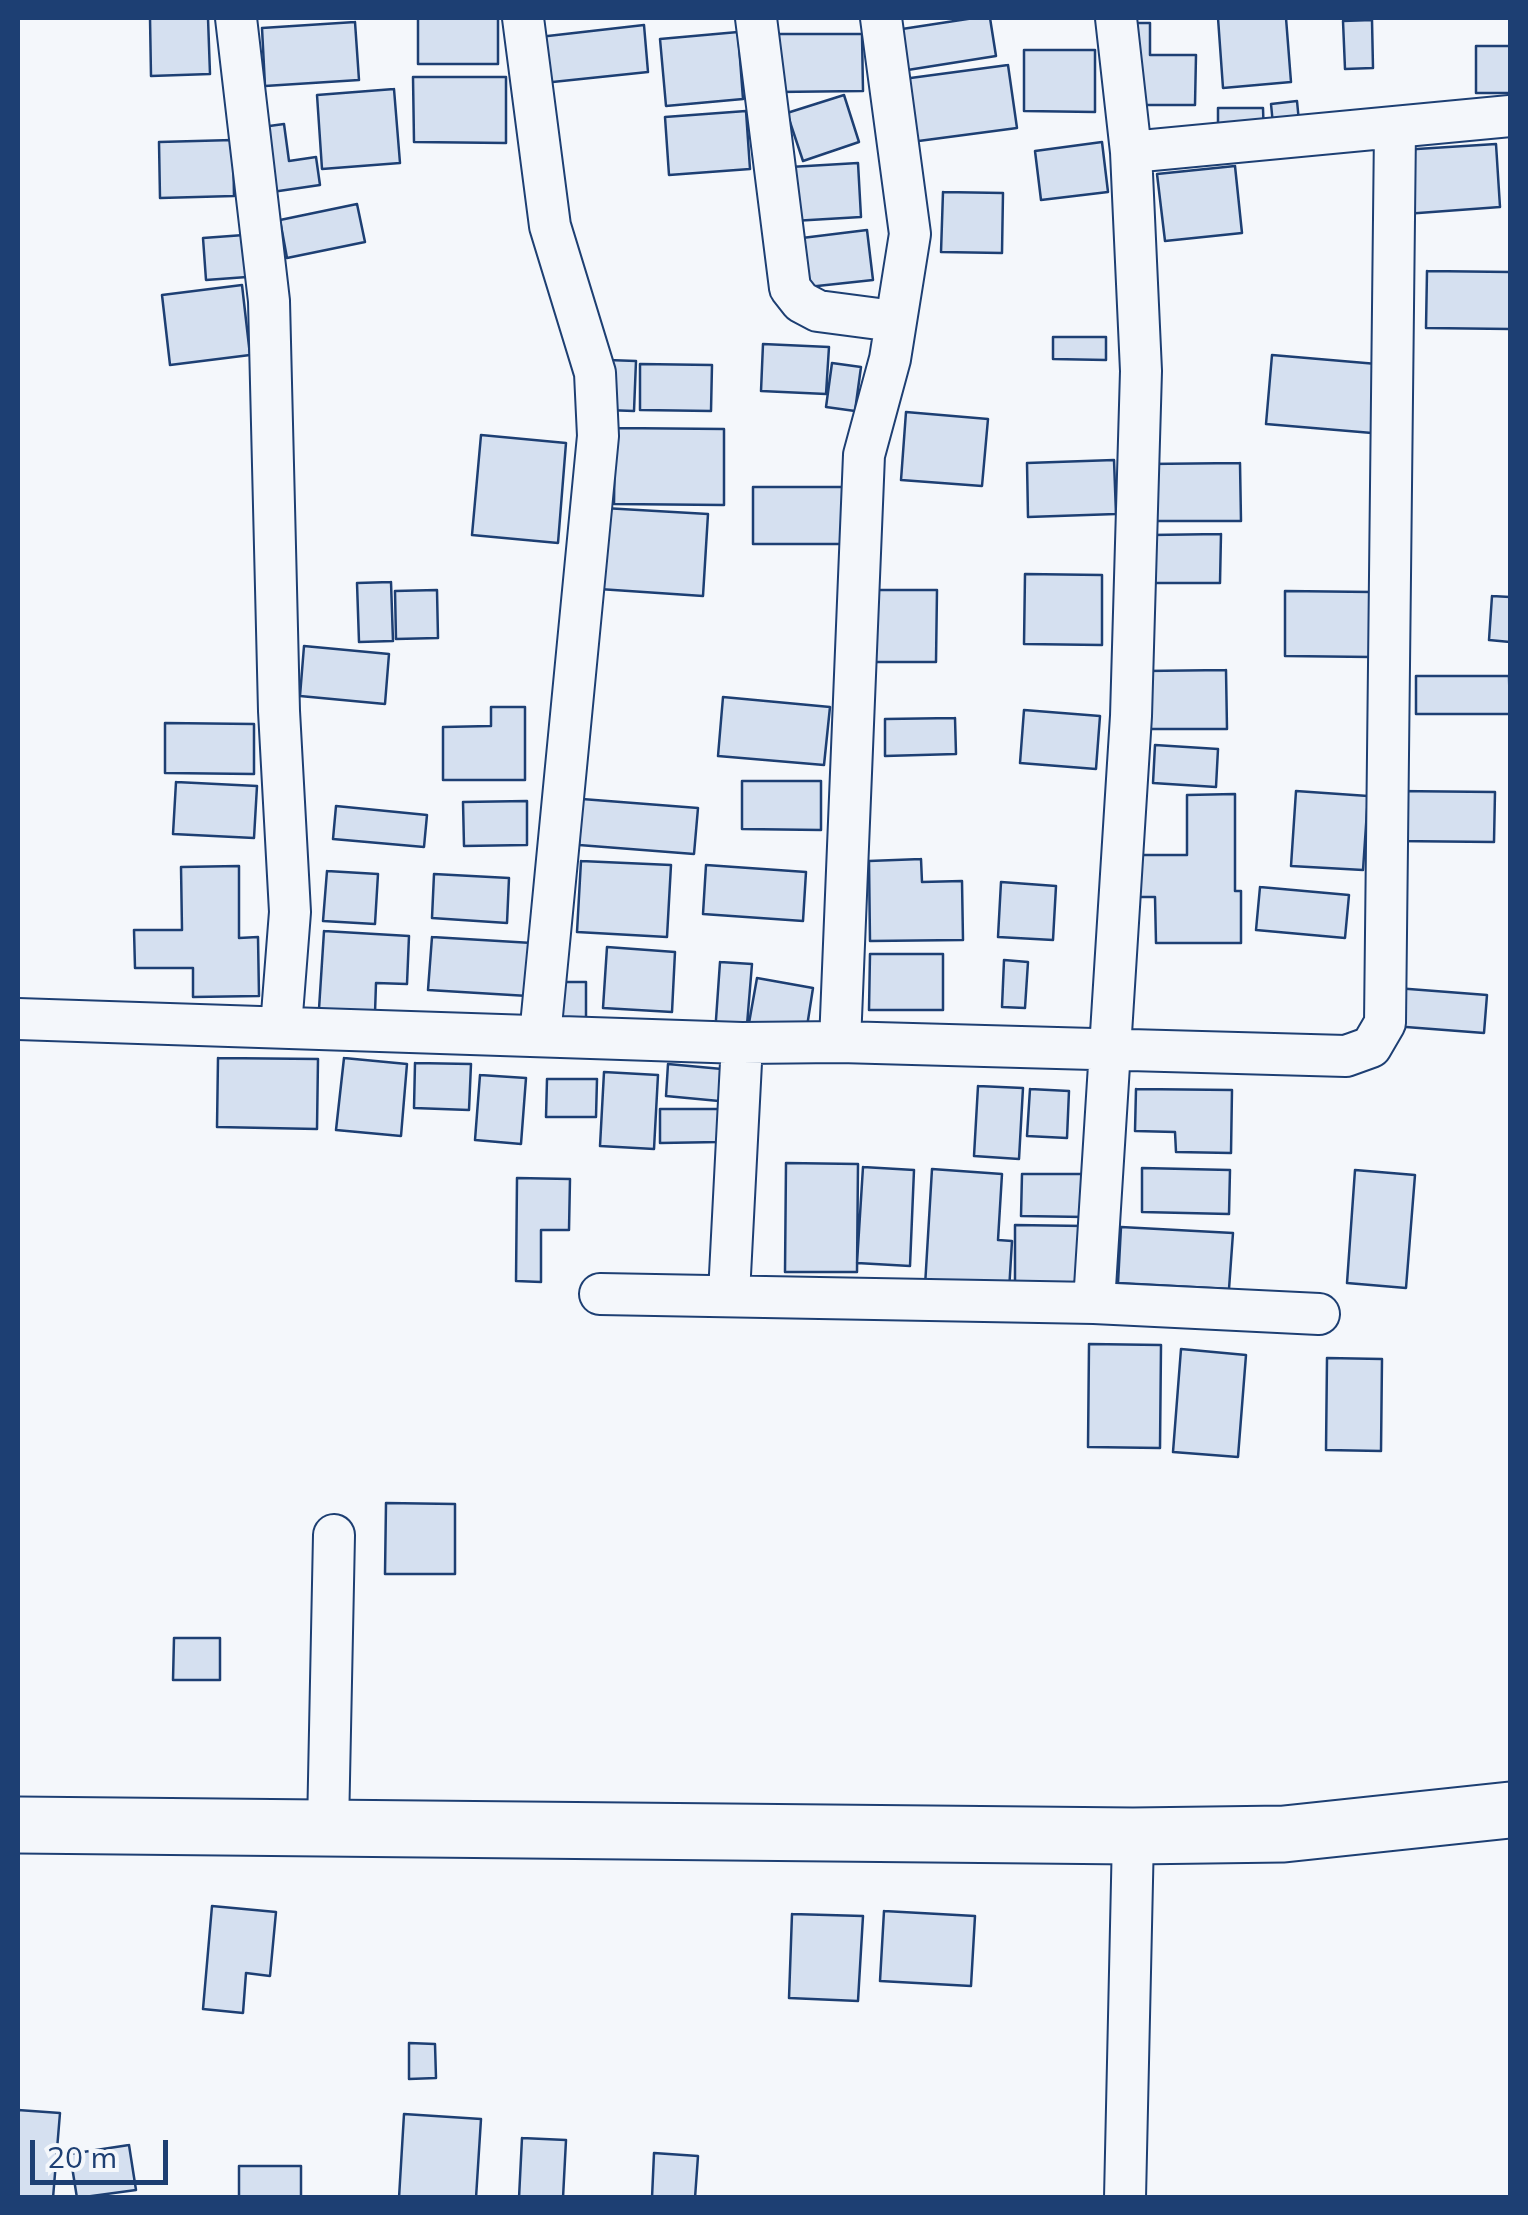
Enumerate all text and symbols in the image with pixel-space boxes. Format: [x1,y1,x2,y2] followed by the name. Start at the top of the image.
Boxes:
[35,2120,172,2182] scale bar
[47,2138,117,2176] text: 20 m

